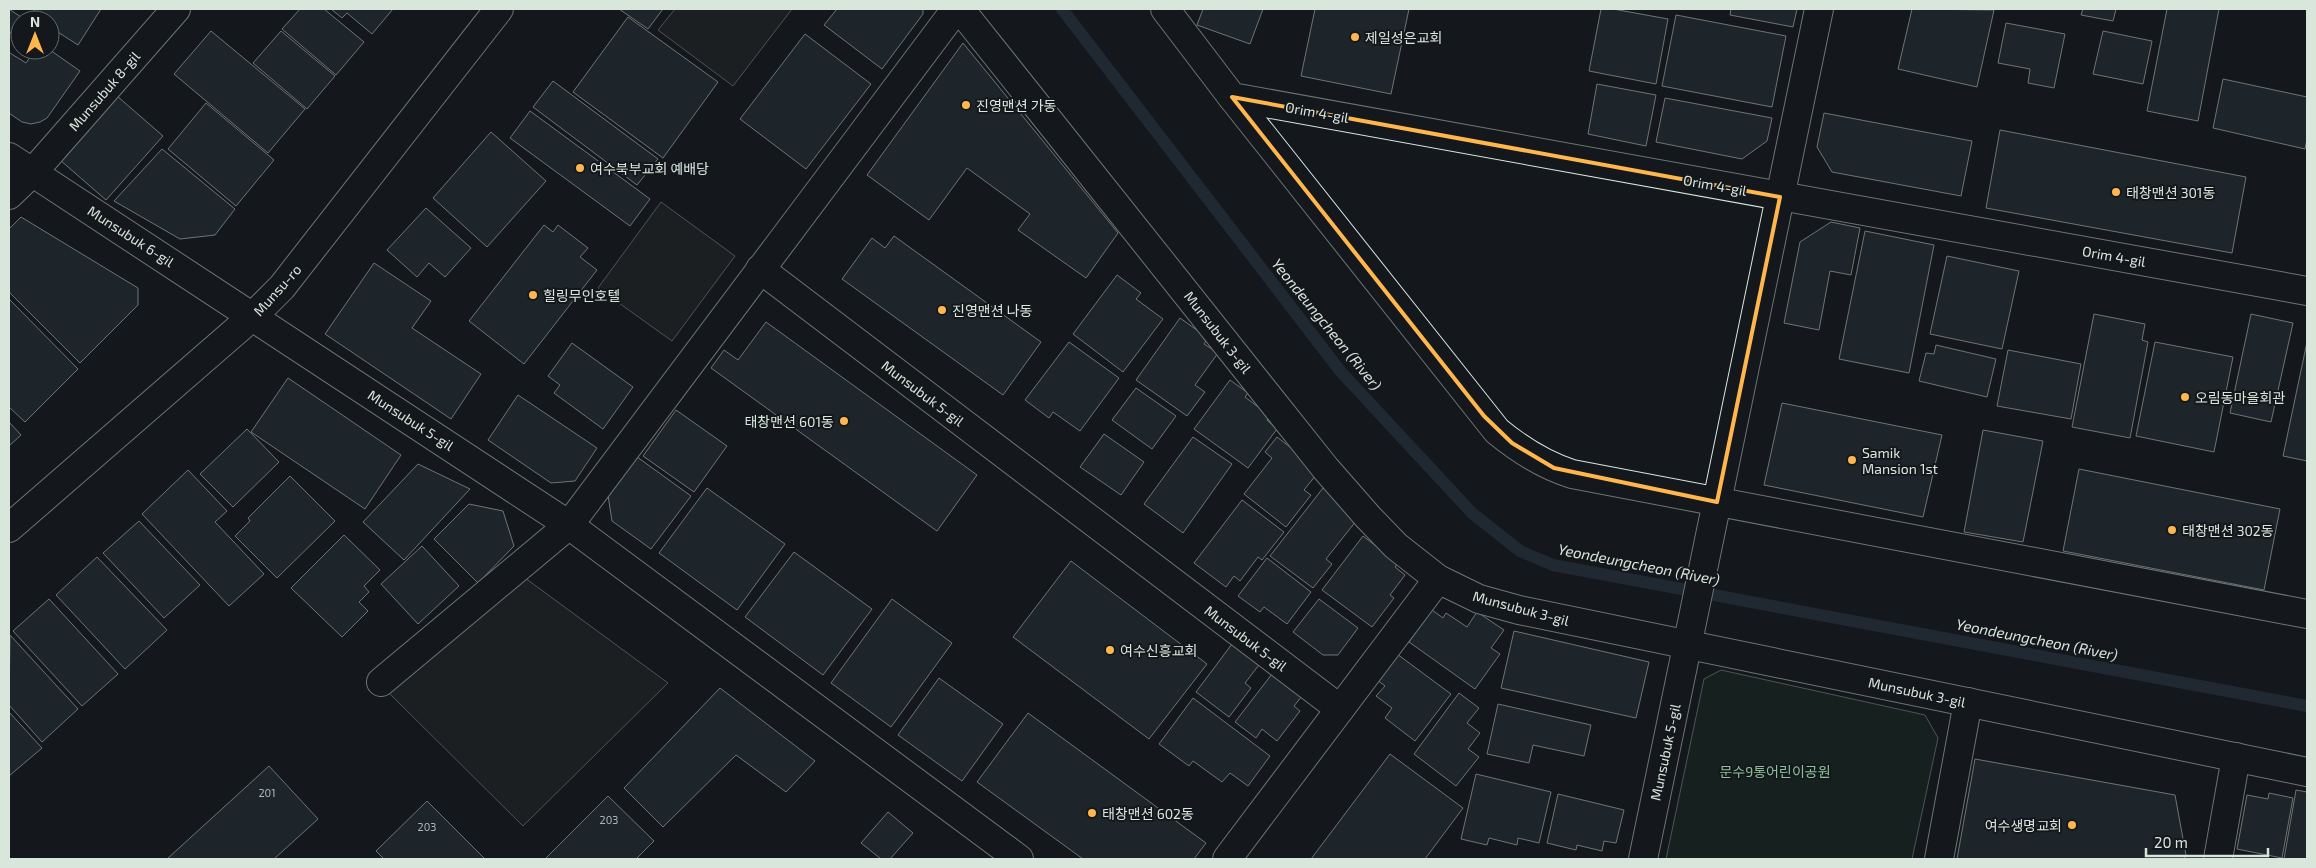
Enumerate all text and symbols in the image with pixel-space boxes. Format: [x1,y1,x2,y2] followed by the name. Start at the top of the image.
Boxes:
[10,10,60,60] north arrow
[30,13,40,30] text: N
[1365,29,1442,46] place label: 제일성은교회
[1349,31,1361,43] marker: 제일성은교회
[65,47,144,134] street label: Munsubuk 8-gil
[976,97,1057,114] place label: 진영맨션 가동
[1284,98,1351,126] street label: Orim 4-gil
[960,99,972,111] marker: 진영맨션 가동
[590,160,709,177] place label: 여수북부교회 예배당
[574,162,586,174] marker: 여수북부교회 예배당
[1682,171,1749,199] street label: Orim 4-gil
[2126,184,2215,201] place label: 태창맨션 301동
[2110,186,2122,198] marker: 태창맨션 301동
[85,202,178,271] street label: Munsubuk 6-gil
[2081,242,2148,270] street label: Orim 4-gil
[1268,255,1386,394] water label: Yeondeungcheon (River)
[250,261,304,319] street label: Munsu-ro
[543,287,620,304] place label: 힐링무인호텔
[1181,288,1256,377] street label: Munsubuk 3-gil
[527,289,539,301] marker: 힐링무인호텔
[952,302,1033,319] place label: 진영맨션 나동
[936,304,948,316] marker: 진영맨션 나동
[878,356,968,430] street label: Munsubuk 5-gil
[365,386,458,454] street label: Munsubuk 5-gil
[2195,389,2285,406] place label: 오림동마을회관
[2179,391,2191,403] marker: 오림동마을회관
[744,413,834,430] place label: 태창맨션 601동
[838,415,850,427] marker: 태창맨션 601동
[1862,444,1938,477] place label: Samik Mansion 1st
[1846,454,1858,466] marker: Samik Mansion 1st
[2182,522,2274,539] place label: 태창맨션 302동
[2166,524,2178,536] marker: 태창맨션 302동
[1557,540,1722,589] water label: Yeondeungcheon (River)
[1471,587,1572,629] street label: Munsubuk 3-gil
[1201,601,1291,675] street label: Munsubuk 5-gil
[1955,615,2120,664] water label: Yeondeungcheon (River)
[1120,642,1197,659] place label: 여수신흥교회
[1104,644,1116,656] marker: 여수신흥교회
[1867,673,1968,711] street label: Munsubuk 3-gil
[1646,701,1684,802] street label: Munsubuk 5-gil
[1719,763,1831,780] park label: 문수9통어린이공원
[258,786,276,799] house number: 201
[1102,805,1194,822] place label: 태창맨션 602동
[1086,807,1098,819] marker: 태창맨션 602동
[600,813,618,826] house number: 203
[1985,817,2062,834] place label: 여수생명교회
[2066,819,2078,831] marker: 여수생명교회
[418,820,436,833] house number: 203
[2146,826,2268,858] scale bar
[2154,833,2188,851] text: 20 m

